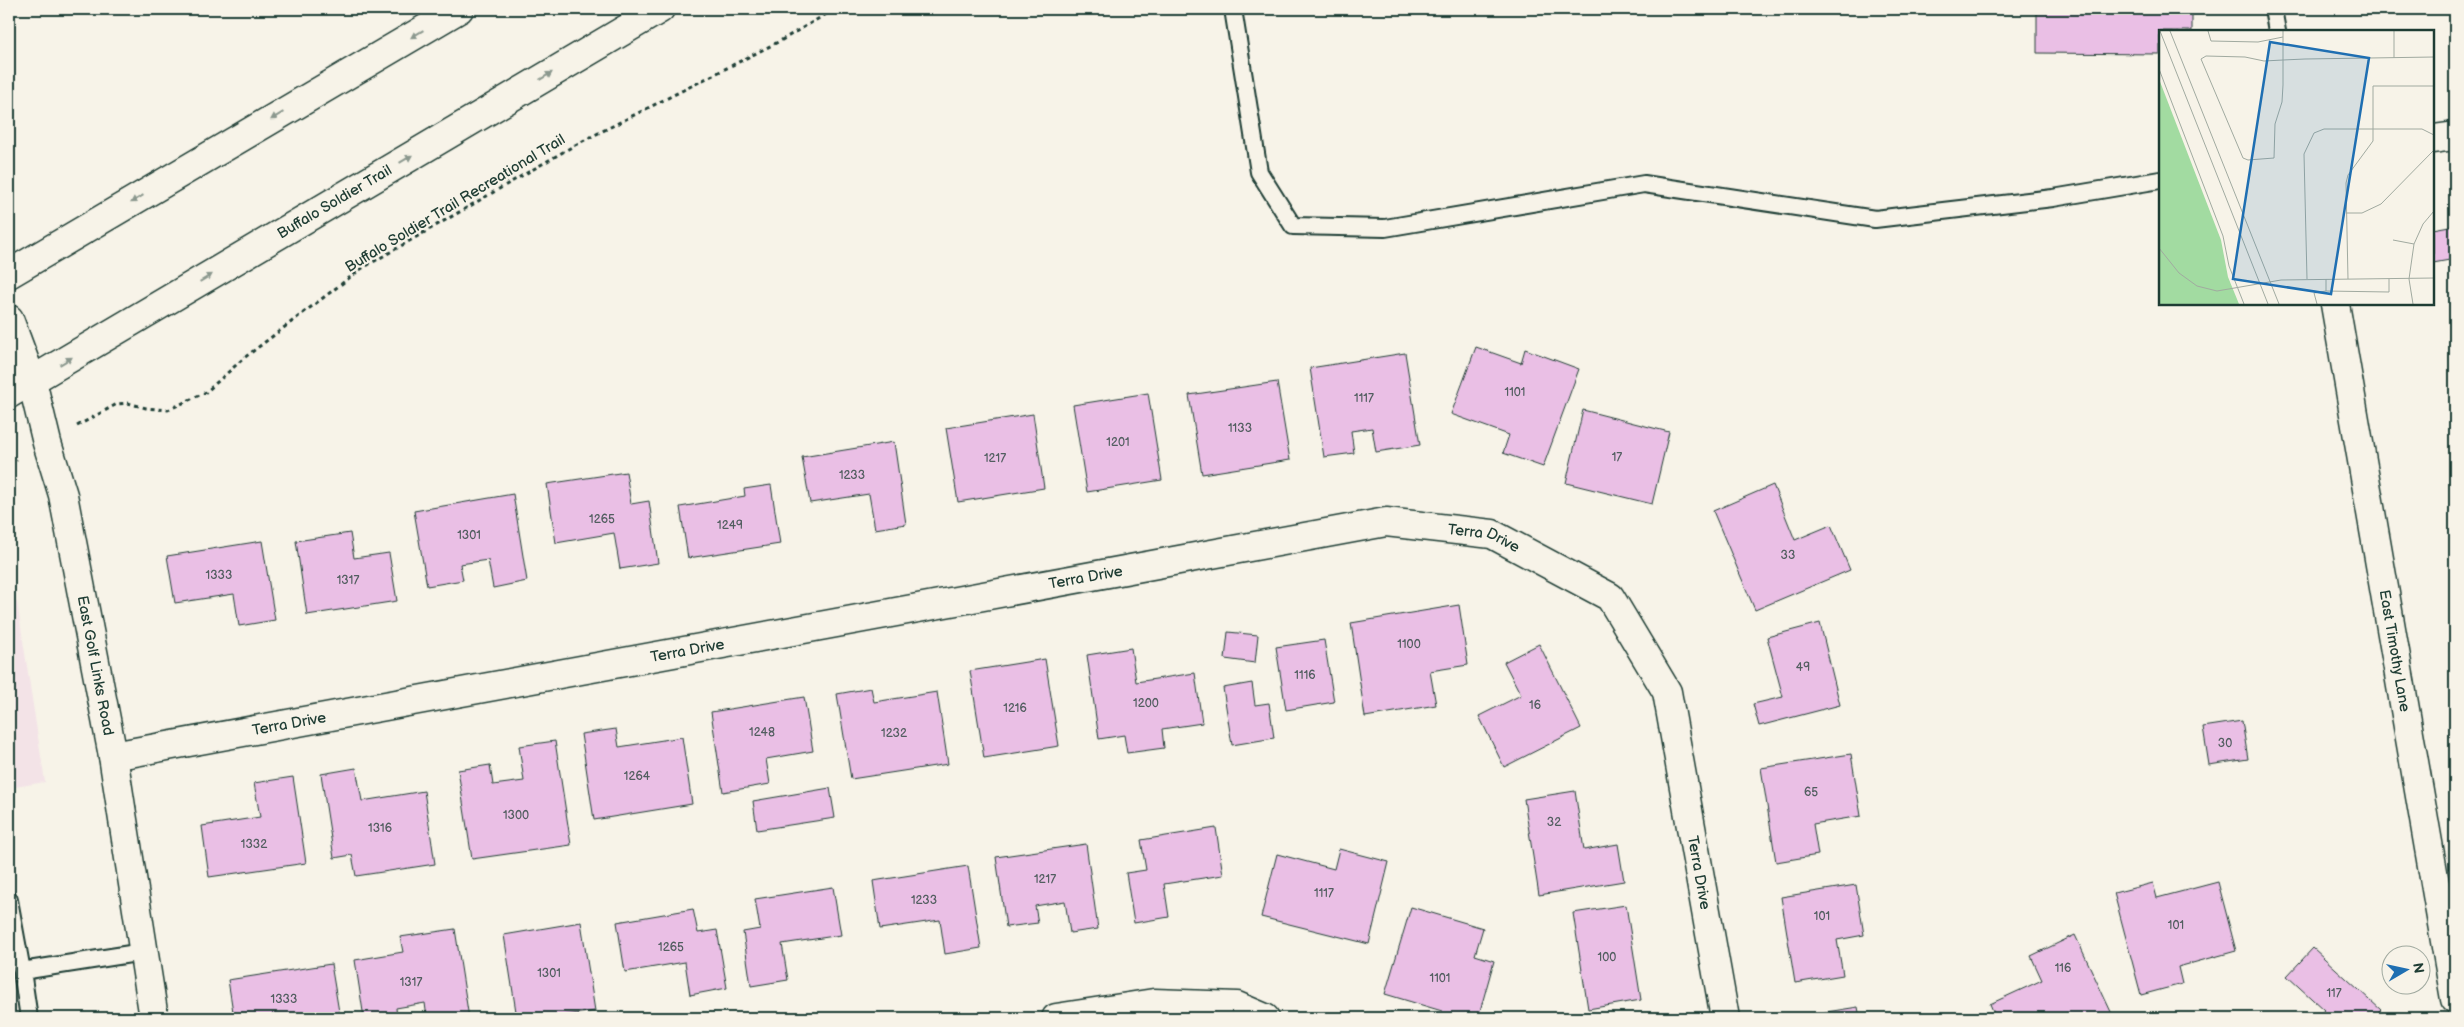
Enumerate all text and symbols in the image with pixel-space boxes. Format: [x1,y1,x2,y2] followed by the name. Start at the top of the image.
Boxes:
[410,29,423,38] one-way arrow
[2159,30,2434,305] inset map
[539,72,552,81] one-way arrow
[270,112,283,121] one-way arrow
[342,130,569,277] street label: Buffalo Soldier Trail Recreational Trail
[399,155,412,164] one-way arrow
[274,161,395,243] street label: Buffalo Soldier Trail
[130,194,143,203] one-way arrow
[199,273,212,282] one-way arrow
[59,356,72,365] one-way arrow
[1505,385,1526,400] house number: 1101
[1354,391,1374,406] house number: 1117
[1228,421,1252,436] house number: 1133
[1106,435,1130,450] house number: 1201
[1612,450,1622,465] house number: 17
[984,451,1006,466] house number: 1217
[839,468,865,483] house number: 1233
[589,512,615,527] house number: 1265
[717,518,743,533] house number: 1249
[1447,520,1523,557] street label: Terra Drive
[457,528,481,543] house number: 1301
[1781,548,1795,563] house number: 33
[1047,562,1124,594] street label: Terra Drive
[206,568,232,583] house number: 1333
[337,573,359,588] house number: 1317
[2375,588,2414,714] street label: East Timothy Lane
[72,594,118,737] street label: East Golf Links Road
[649,635,726,667] street label: Terra Drive
[1397,637,1421,652] house number: 1100
[1796,660,1810,675] house number: 49
[1294,668,1316,683] house number: 1116
[1133,696,1159,711] house number: 1200
[1529,698,1541,713] house number: 16
[1003,701,1027,716] house number: 1216
[251,708,328,740] street label: Terra Drive
[749,725,775,740] house number: 1248
[881,726,907,741] house number: 1232
[2218,736,2232,751] house number: 30
[624,769,651,784] house number: 1264
[1804,785,1818,800] house number: 65
[503,808,529,823] house number: 1300
[1547,815,1561,830] house number: 32
[368,821,392,836] house number: 1316
[1683,834,1715,911] street label: Terra Drive
[241,837,267,852] house number: 1332
[1034,872,1056,887] house number: 1217
[1314,886,1334,901] house number: 1117
[911,893,937,908] house number: 1233
[1814,909,1830,924] house number: 101
[2168,918,2184,933] house number: 101
[658,940,684,955] house number: 1265
[2382,944,2432,994] north arrow
[1598,950,1616,965] house number: 100
[2055,961,2071,976] house number: 116
[2409,962,2428,975] text: N
[537,966,561,981] house number: 1301
[1430,971,1451,986] house number: 1101
[400,975,422,990] house number: 1317
[2326,986,2342,1001] house number: 117
[271,992,297,1007] house number: 1333

